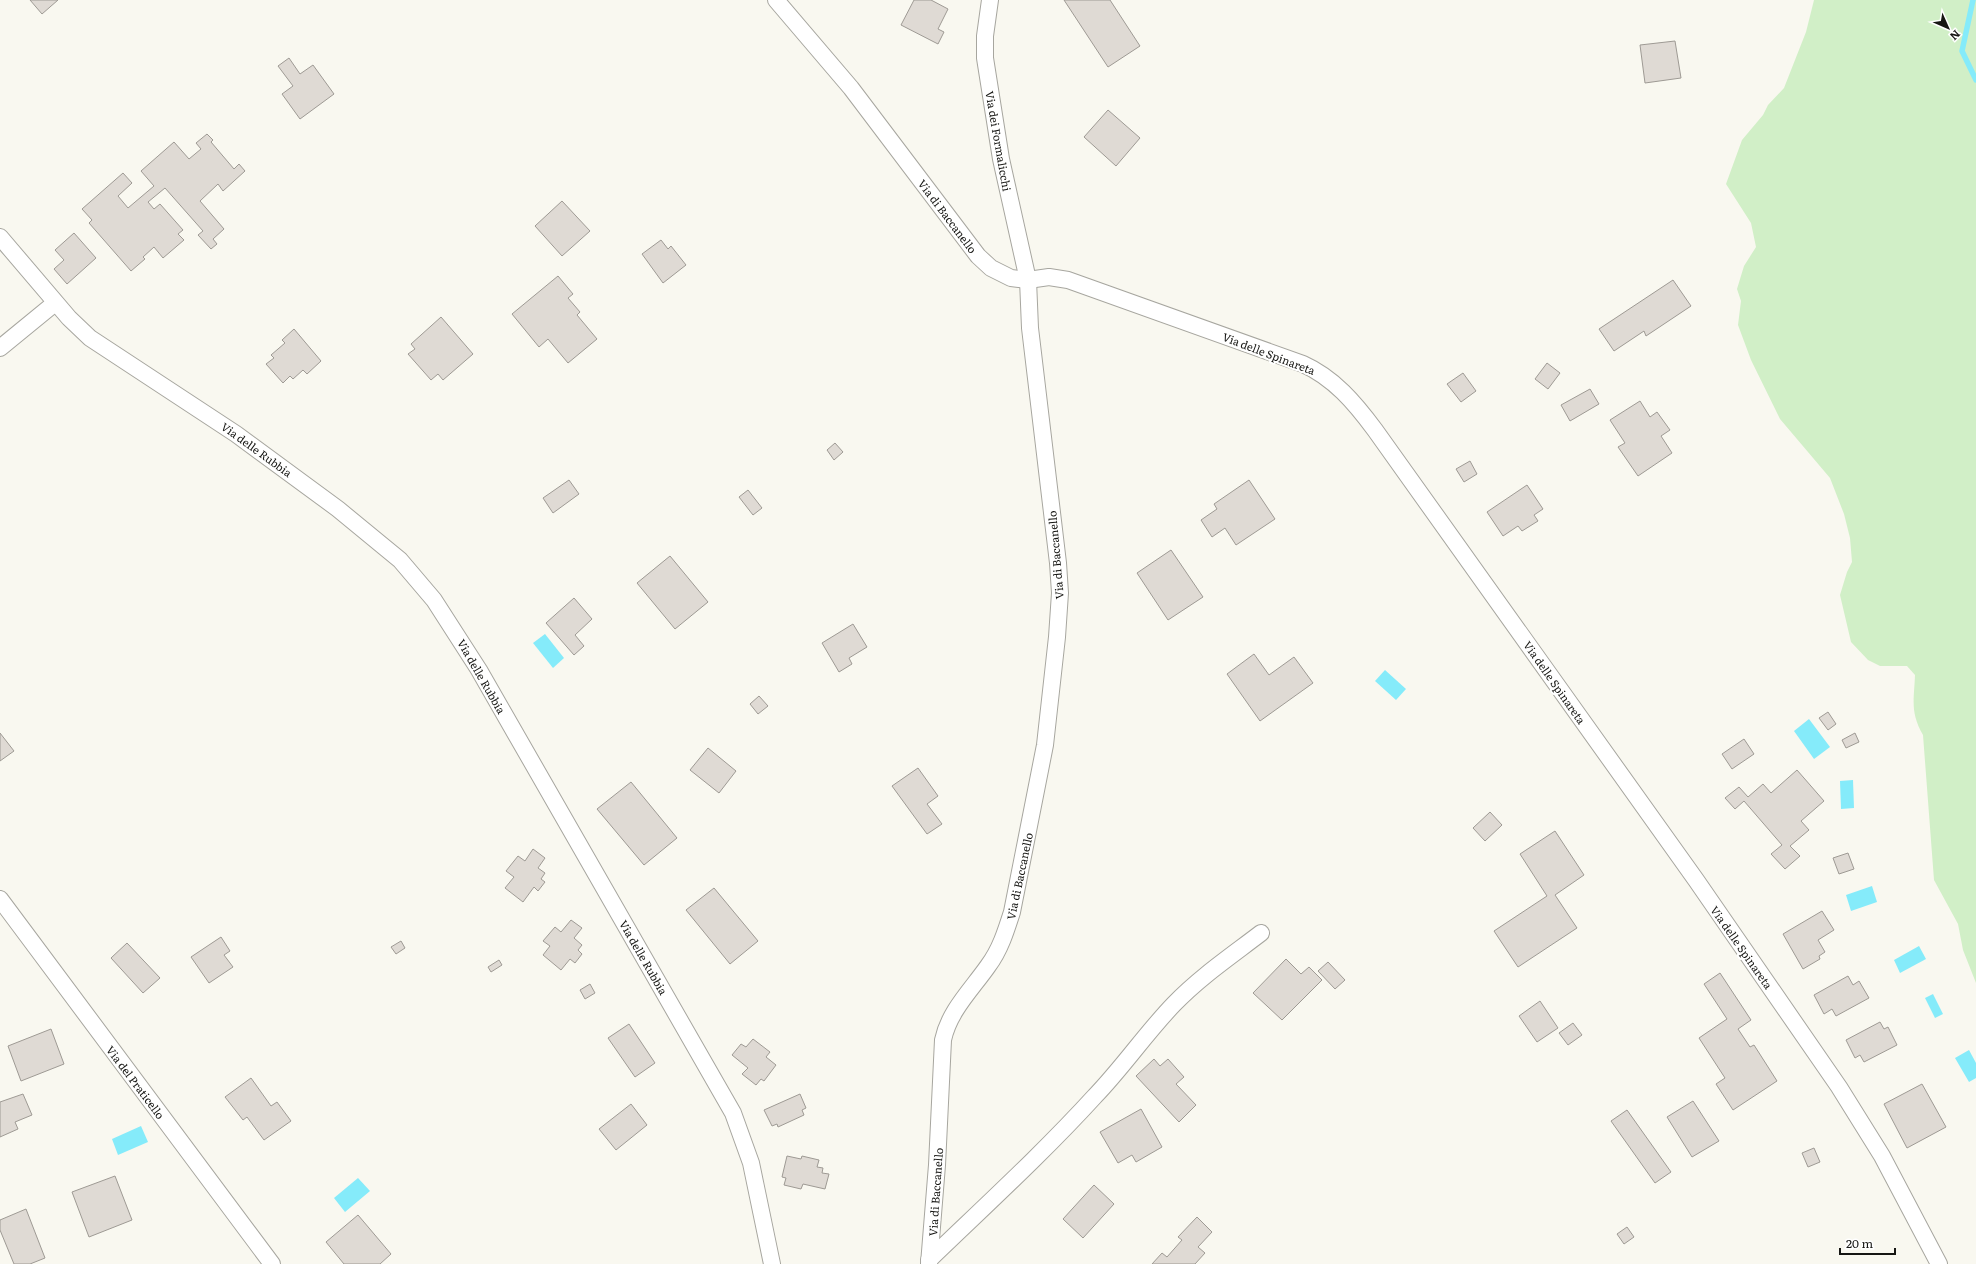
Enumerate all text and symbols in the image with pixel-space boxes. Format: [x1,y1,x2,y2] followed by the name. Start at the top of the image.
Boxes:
[1928,8,1968,48] north arrow
[1947,27,1965,45] text: N
[982,90,1016,193] street label: Via dei Formalicchi
[915,176,981,256] street label: Via di Baccanello
[1220,328,1318,378] street label: Via delle Spinareta
[218,418,296,480] street label: Via delle Rubbia
[1043,510,1067,600] street label: Via di Baccanello
[454,636,510,716] street label: Via delle Rubbia
[1520,637,1590,727] street label: Via delle Spinareta
[1002,831,1036,921] street label: Via di Baccanello
[1707,902,1777,992] street label: Via delle Spinareta
[616,917,672,997] street label: Via delle Rubbia
[103,1042,169,1122] street label: Via del Praticello
[924,1147,946,1237] street label: Via di Baccanello
[1840,1230,1895,1256] scale bar
[1846,1234,1873,1252] text: 20 m

